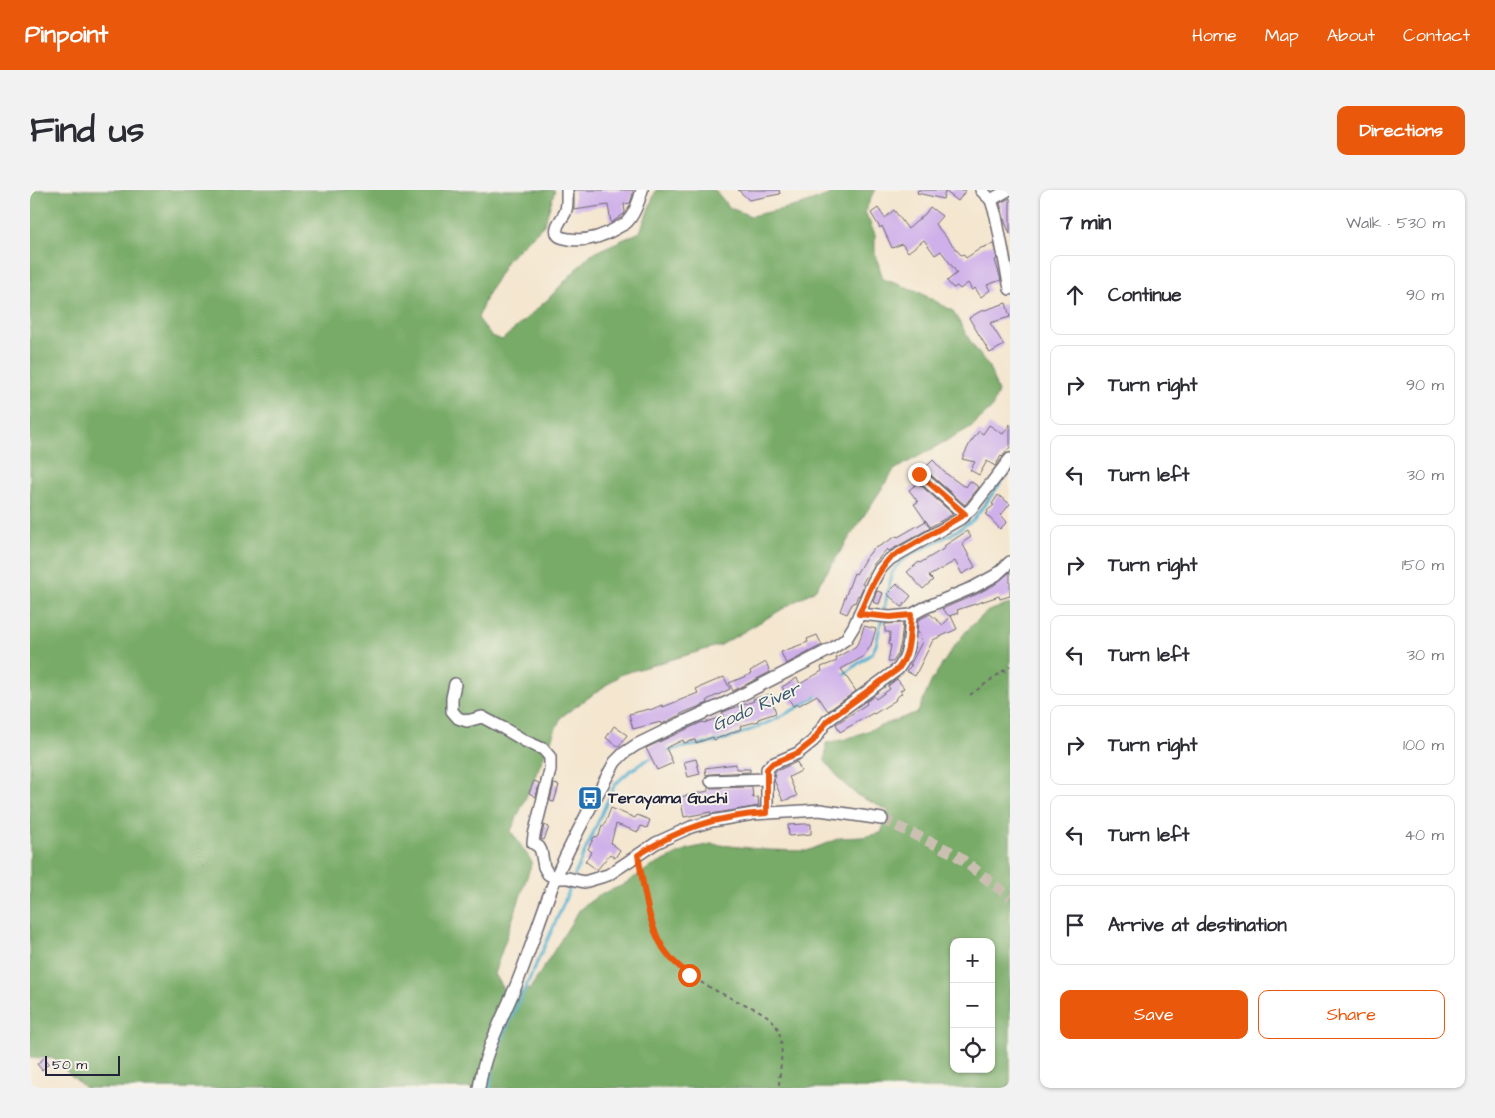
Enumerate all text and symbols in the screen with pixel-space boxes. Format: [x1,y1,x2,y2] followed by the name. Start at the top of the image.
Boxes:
[25,18,108,52] text: Pinpoint
[1192,23,1237,48] text: Home
[1265,23,1299,48] text: Map
[1327,23,1375,48] text: About
[1403,23,1470,48] text: Contact
[30,106,144,155] text: Find us
[1337,106,1465,155] button: Directions
[1060,208,1111,237] text: 7 min
[1346,212,1445,234] text: Walk · 530 m
[1061,281,1089,309] icon: ahead
[1108,282,1182,309] text: Continue
[1406,284,1444,306] text: 90 m
[1061,371,1089,399] icon: right
[1108,372,1197,399] text: Turn right
[1406,374,1444,396] text: 90 m
[1061,461,1089,489] icon: left
[1108,462,1189,489] text: Turn left
[908,463,931,486] route end
[1407,464,1444,486] text: 30 m
[1061,551,1089,579] icon: right
[1108,552,1197,579] text: Turn right
[1402,554,1444,576] text: 150 m
[1061,641,1089,669] icon: left
[1108,642,1189,669] text: Turn left
[1407,644,1444,666] text: 30 m
[708,676,806,737] water label: Godo River
[1061,731,1089,759] icon: right
[1108,732,1197,759] text: Turn right
[1403,734,1444,756] text: 100 m
[577,785,603,811] bus stop icon: Terayama Guchi
[607,787,728,810] place label: Terayama Guchi
[1061,821,1089,849] icon: left
[1108,822,1189,849] text: Turn left
[1404,824,1444,846] text: 40 m
[1061,911,1089,939] icon: arrive
[1108,912,1287,939] text: Arrive at destination
[950,938,995,1073] map controls
[950,938,995,983] button: +
[678,964,701,987] route start
[950,983,995,1028] button: −
[1060,990,1248,1039] button: Save
[1258,990,1445,1039] button: Share
[950,1028,995,1073] button: locate
[45,1053,120,1076] scale bar
[52,1055,87,1075] text: 50 m

